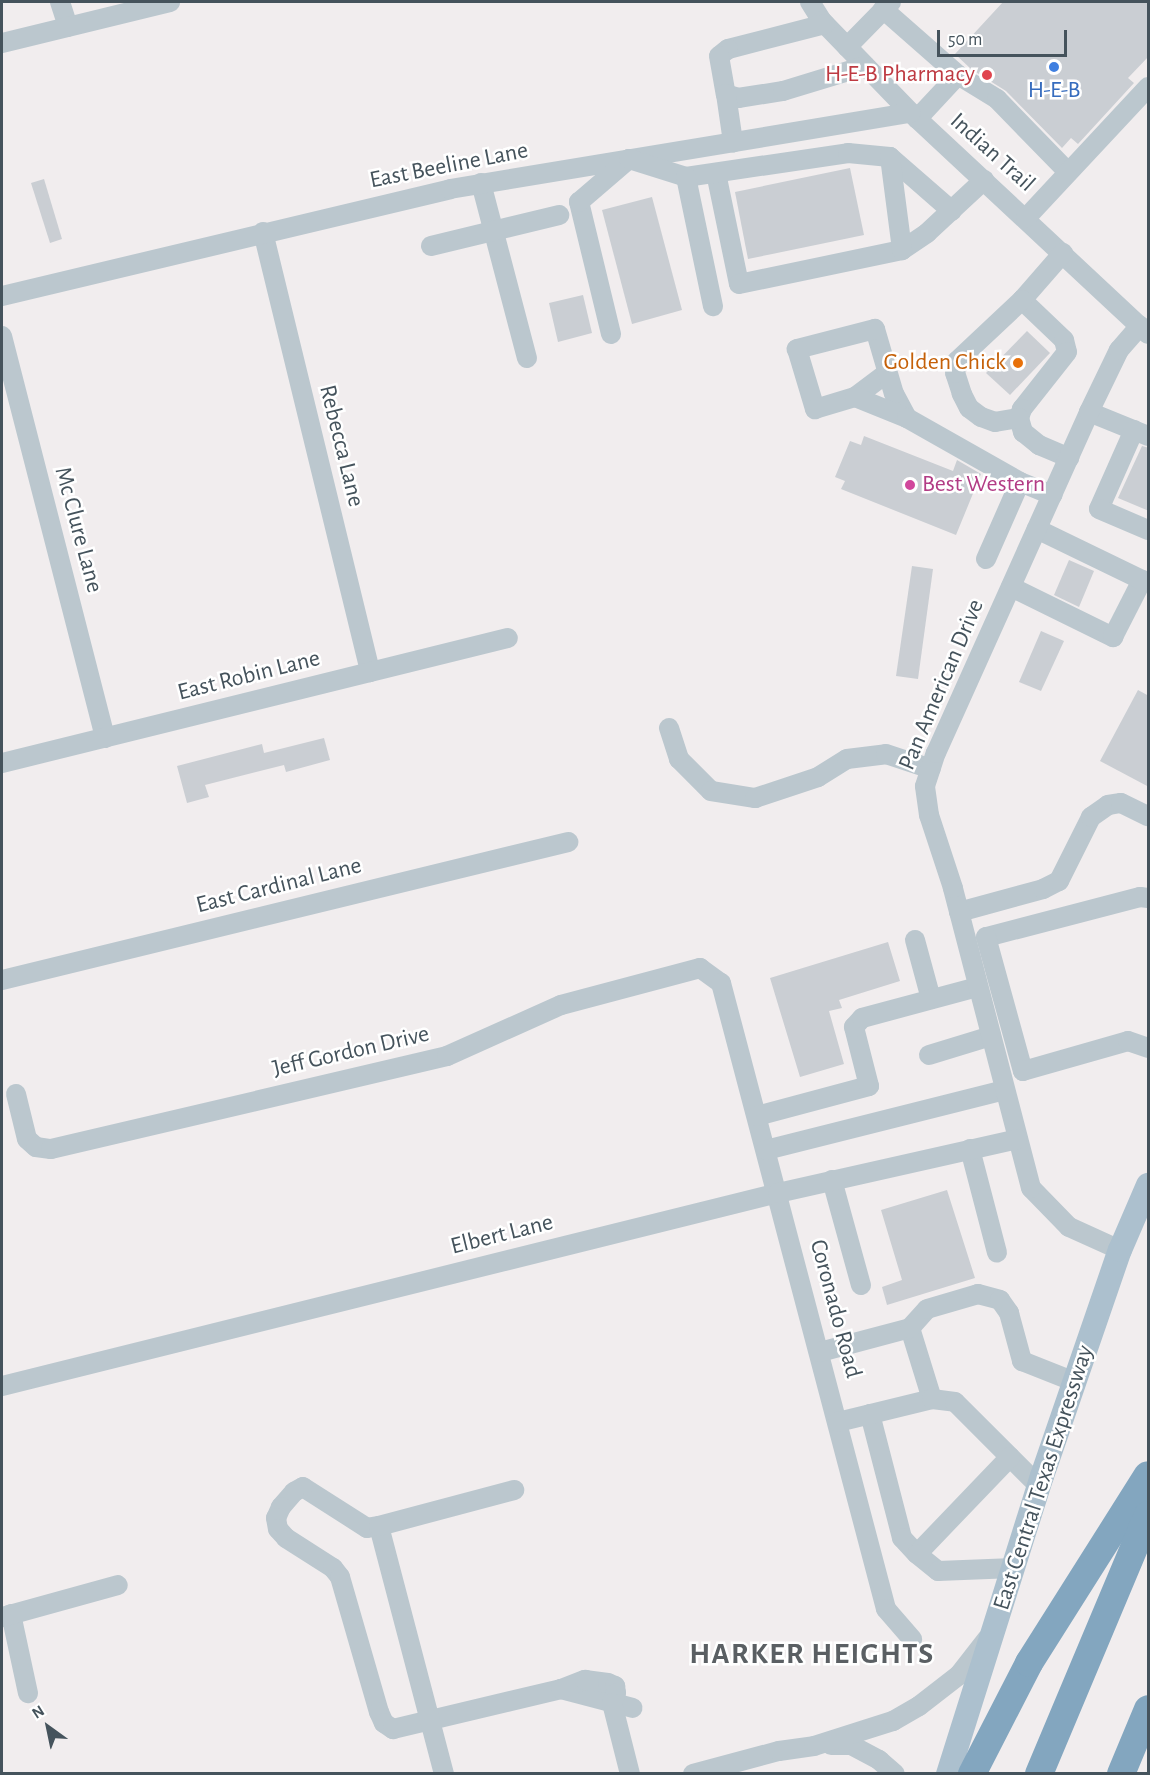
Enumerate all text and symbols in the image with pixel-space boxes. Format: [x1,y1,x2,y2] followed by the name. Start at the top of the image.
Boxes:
[940,18,1070,56] scale bar
[948,31,982,49] text: 50 m
[1047,60,1061,74] marker: H-E-B
[825,61,975,89] place label: H-E-B Pharmacy
[980,68,994,82] marker: H-E-B Pharmacy
[1028,77,1080,105] place label: H-E-B
[944,107,1040,199] street label: Indian Trail
[367,137,531,195] street label: East Beeline Lane
[884,349,1006,377] place label: Golden Chick
[1011,356,1025,370] marker: Golden Chick
[312,382,370,510] street label: Rebecca Lane
[47,464,109,596] street label: Mc Clure Lane
[922,471,1045,499] place label: Best Western
[903,478,917,492] marker: Best Western
[893,595,991,775] street label: Pan American Drive
[175,644,323,708] street label: East Robin Lane
[193,852,365,920] street label: East Cardinal Lane
[270,1020,432,1084] street label: Jeff Gordon Drive
[448,1208,556,1262] street label: Elbert Lane
[803,1237,867,1381] street label: Coronado Road
[988,1342,1100,1614] street label: East Central Texas Expressway
[689,1636,935,1672] district label: HARKER HEIGHTS
[18,1697,78,1757] north arrow
[29,1702,47,1722] text: N

